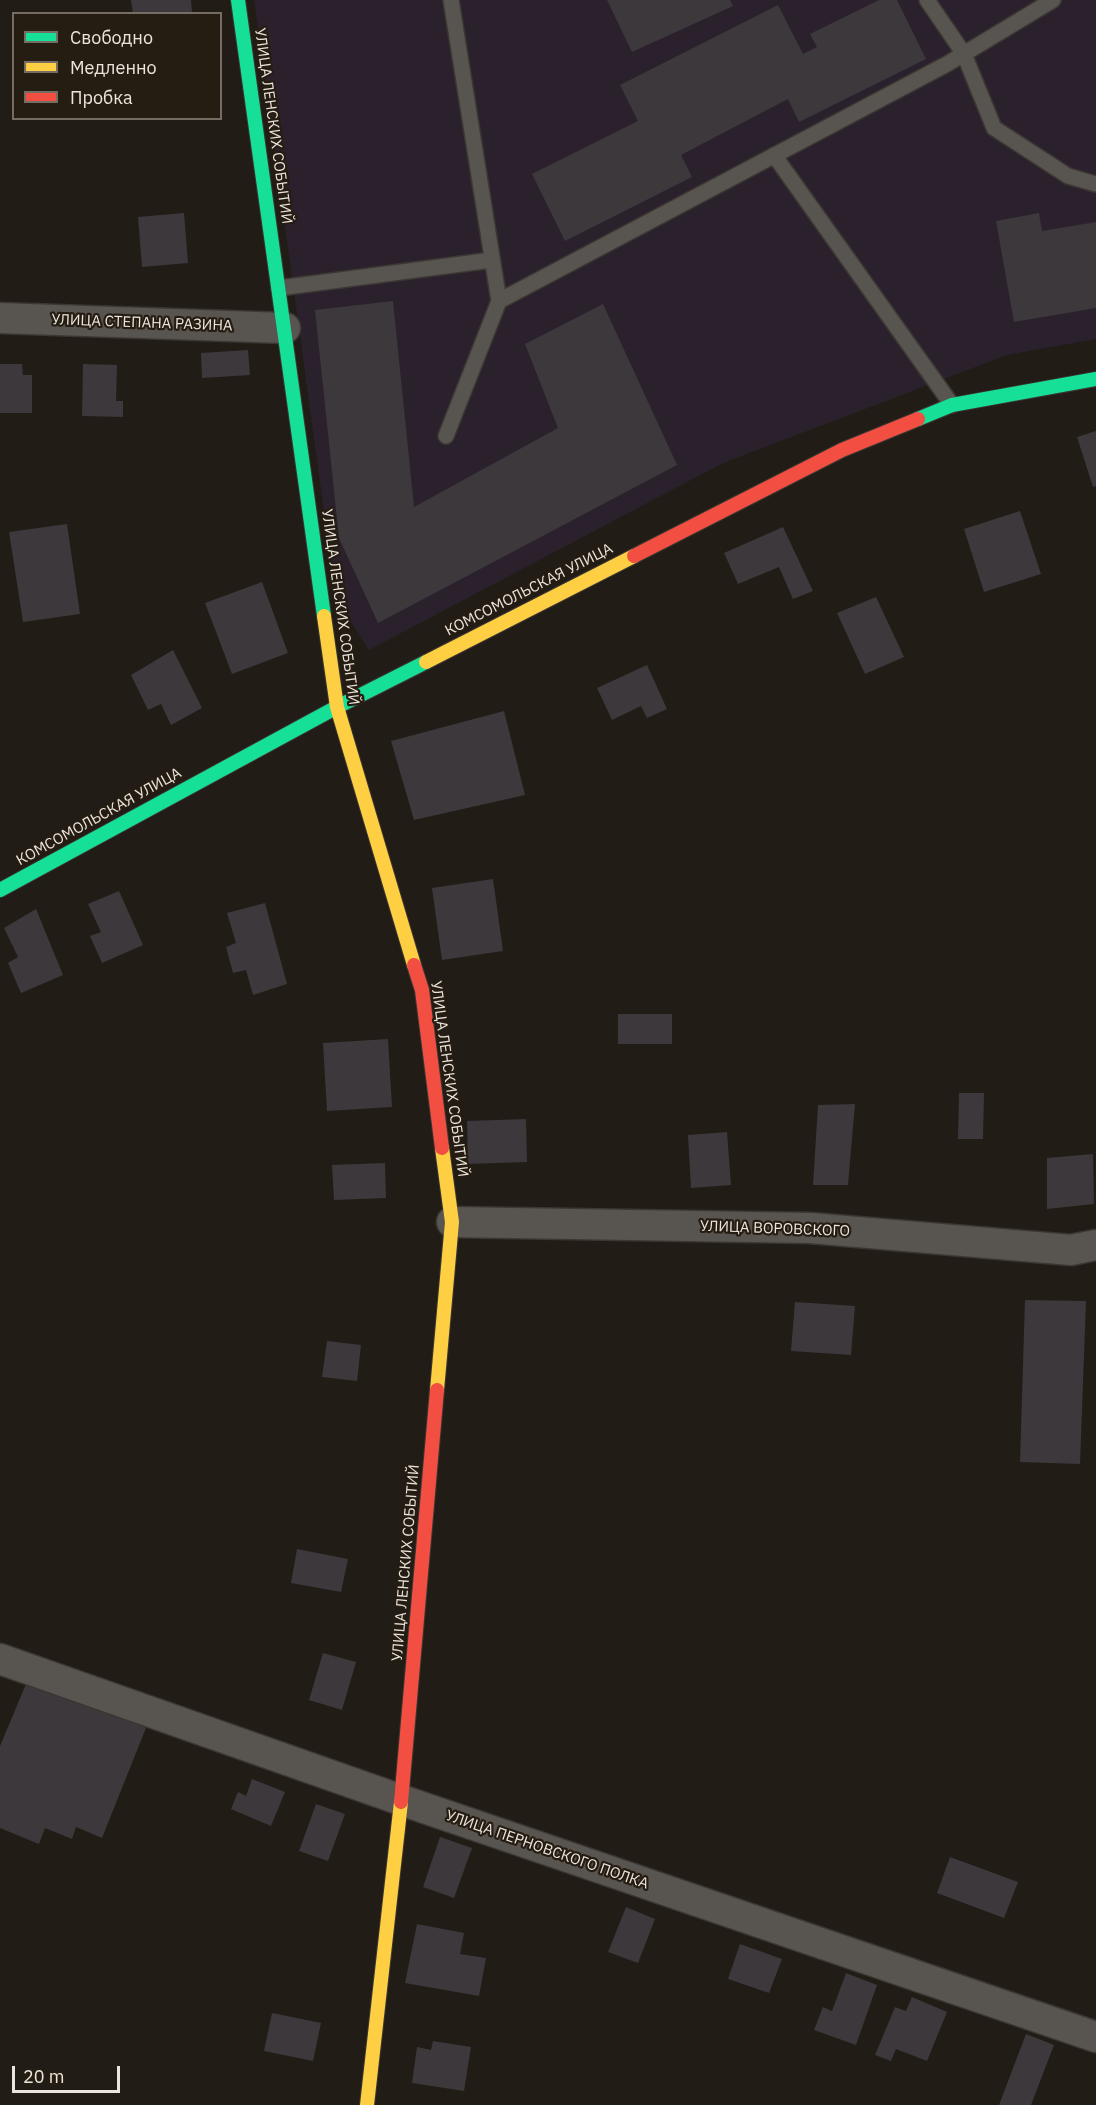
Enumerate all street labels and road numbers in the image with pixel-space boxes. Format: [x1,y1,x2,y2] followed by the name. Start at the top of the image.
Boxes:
[250,27,296,225] street label: УЛИЦА ЛЕНСКИХ СОБЫТИЙ
[51,311,233,335] street label: УЛИЦА СТЕПАНА РАЗИНА
[317,508,363,706] street label: УЛИЦА ЛЕНСКИХ СОБЫТИЙ
[442,540,616,640] street label: КОМСОМОЛЬСКАЯ УЛИЦА
[13,764,185,870] street label: КОМСОМОЛЬСКАЯ УЛИЦА
[426,980,472,1178] street label: УЛИЦА ЛЕНСКИХ СОБЫТИЙ
[700,1217,850,1241] street label: УЛИЦА ВОРОВСКОГО
[388,1464,424,1662] street label: УЛИЦА ЛЕНСКИХ СОБЫТИЙ
[443,1807,651,1893] street label: УЛИЦА ПЕРНОВСКОГО ПОЛКА

